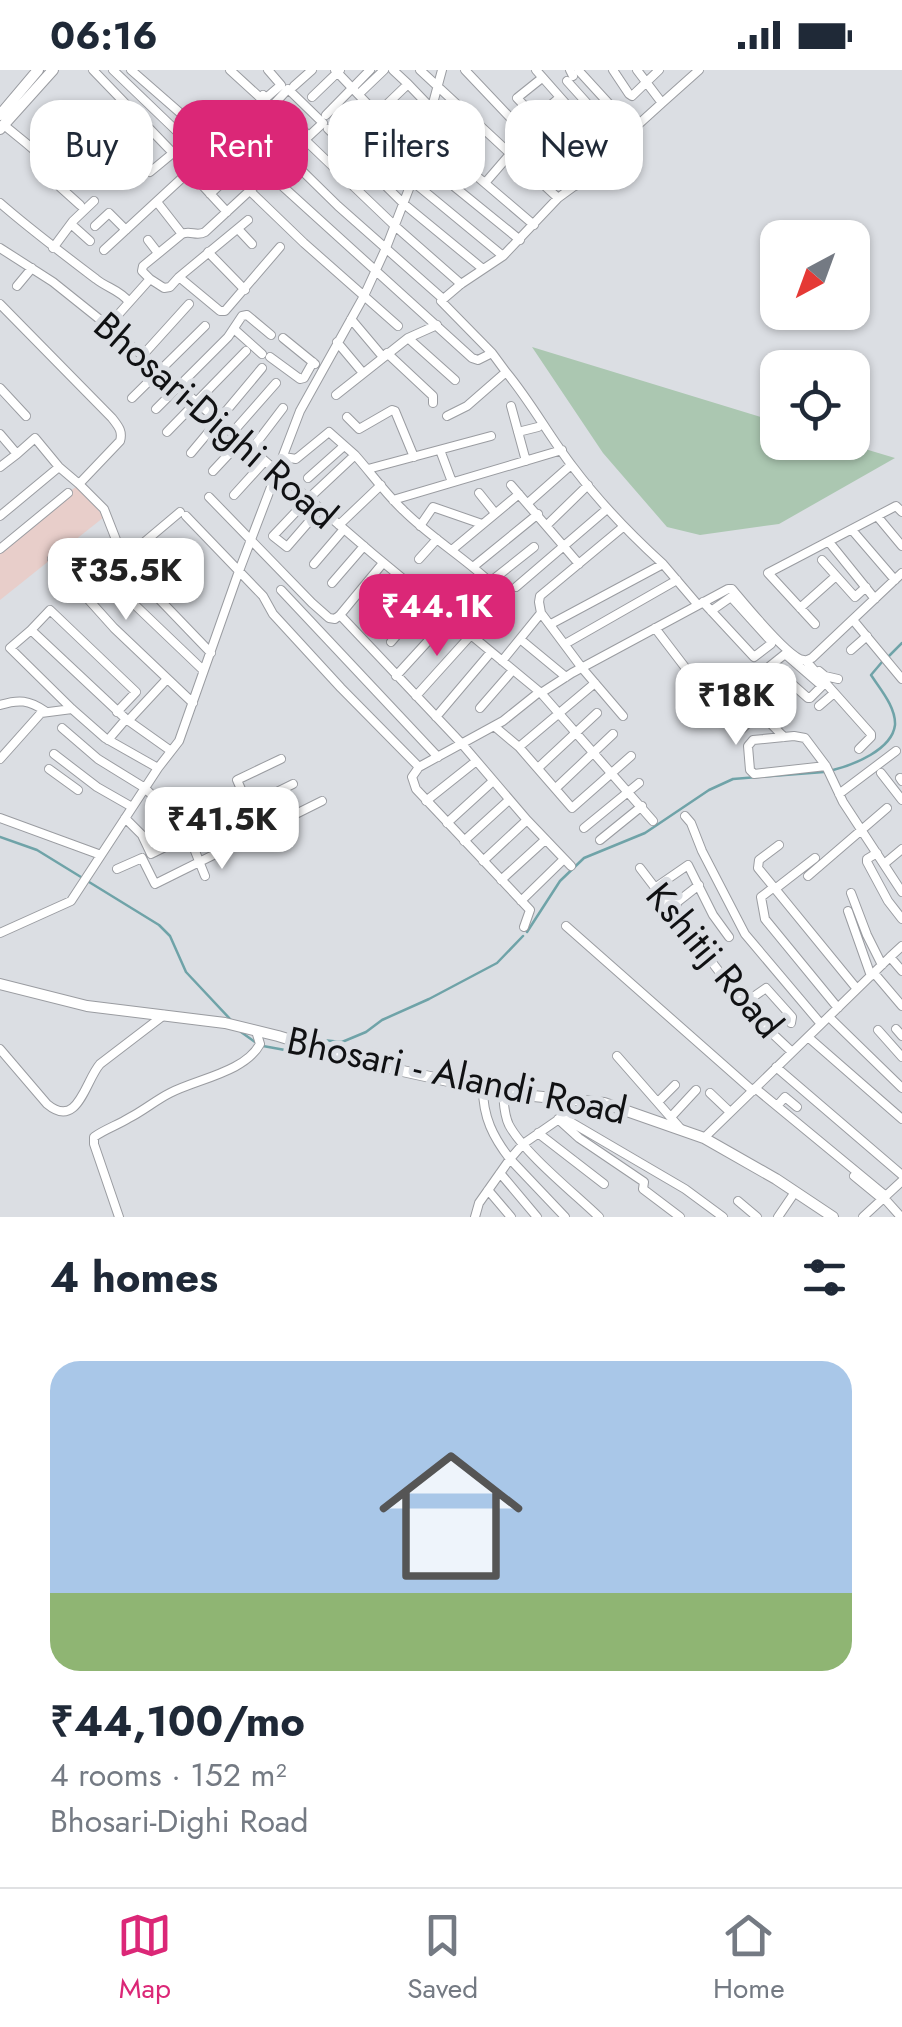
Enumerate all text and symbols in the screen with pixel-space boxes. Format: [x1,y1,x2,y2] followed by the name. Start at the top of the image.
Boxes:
[50,8,158,63] text: 06:16
[30,100,153,190] chip: Buy
[173,100,308,190] chip: Rent
[328,100,485,190] chip: Filters
[505,100,643,190] chip: New
[760,220,870,330] north arrow
[760,220,870,460] map controls
[82,299,350,541] street label: Bhosari-Dighi Road
[760,350,870,460] button: locate
[45,538,207,623] pin: ₹35.5K
[70,547,182,593] text: ₹35.5K
[356,574,518,659] pin: ₹44.1K
[381,583,493,629] text: ₹44.1K
[677,663,795,748] pin: ₹18K
[697,672,775,718] text: ₹18K
[141,787,303,872] pin: ₹41.5K
[167,796,277,842] text: ₹41.5K
[633,870,797,1050] street label: Kshitij Road
[282,1012,632,1138] street label: Bhosari - Alandi Road
[50,1247,218,1308] text: 4 homes
[797,1250,852,1305] icon: filters
[361,1426,541,1606] icon: home
[50,1691,305,1752] text: ₹44,100/mo
[50,1752,287,1798] text: 4 rooms · 152 m²
[50,1798,309,1844] text: Bhosari-Dighi Road
[117,1908,172,2009] tab: Map
[407,1908,478,2009] tab: Saved
[713,1908,785,2009] tab: Home

